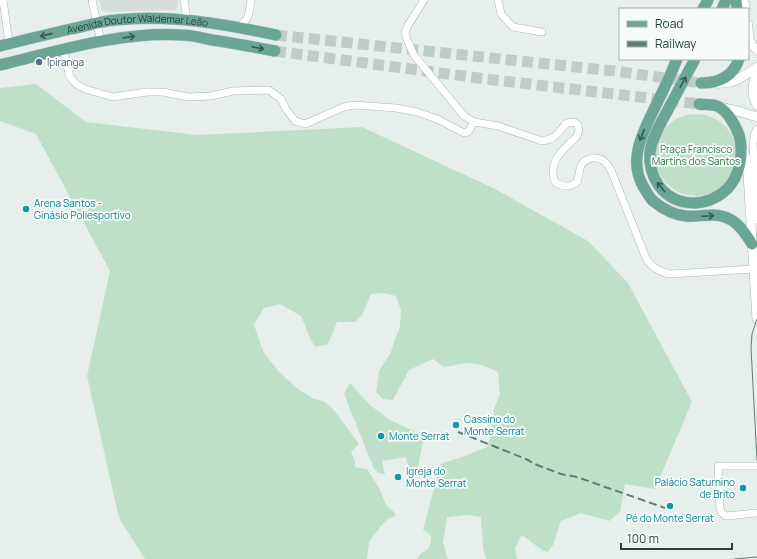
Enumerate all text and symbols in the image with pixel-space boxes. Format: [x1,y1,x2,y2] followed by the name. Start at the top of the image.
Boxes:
[619,8,749,60] legend
[65,11,209,37] street label: Avenida Doutor Waldemar Leão
[655,15,683,32] text: Road
[40,31,53,39] one-way arrow
[122,33,135,41] one-way arrow
[655,35,697,52] text: Railway
[251,44,264,52] one-way arrow
[47,55,84,69] place label: Ipiranga
[34,57,44,67] marker: Ipiranga
[679,76,687,88] one-way arrow
[638,129,646,141] one-way arrow
[652,142,740,168] park label: Praça Francisco Martins dos Santos
[656,182,665,193] one-way arrow
[34,196,131,222] place label: Arena Santos - Ginásio Poliesportivo
[21,204,31,214] marker: Arena Santos - Ginásio Poliesportivo
[701,212,714,219] one-way arrow
[464,412,525,438] place label: Cassino do Monte Serrat
[451,420,461,430] marker: Cassino do Monte Serrat
[389,429,450,443] place label: Monte Serrat
[376,431,386,441] marker: Monte Serrat
[406,464,467,490] place label: Igreja do Monte Serrat
[393,472,403,482] marker: Igreja do Monte Serrat
[655,475,735,501] place label: Palácio Saturnino de Brito
[738,483,748,493] marker: Palácio Saturnino de Brito
[665,501,675,511] marker: Pé do Monte Serrat
[626,511,714,525] place label: Pé do Monte Serrat
[621,525,732,551] scale bar
[627,530,659,547] text: 100 m

